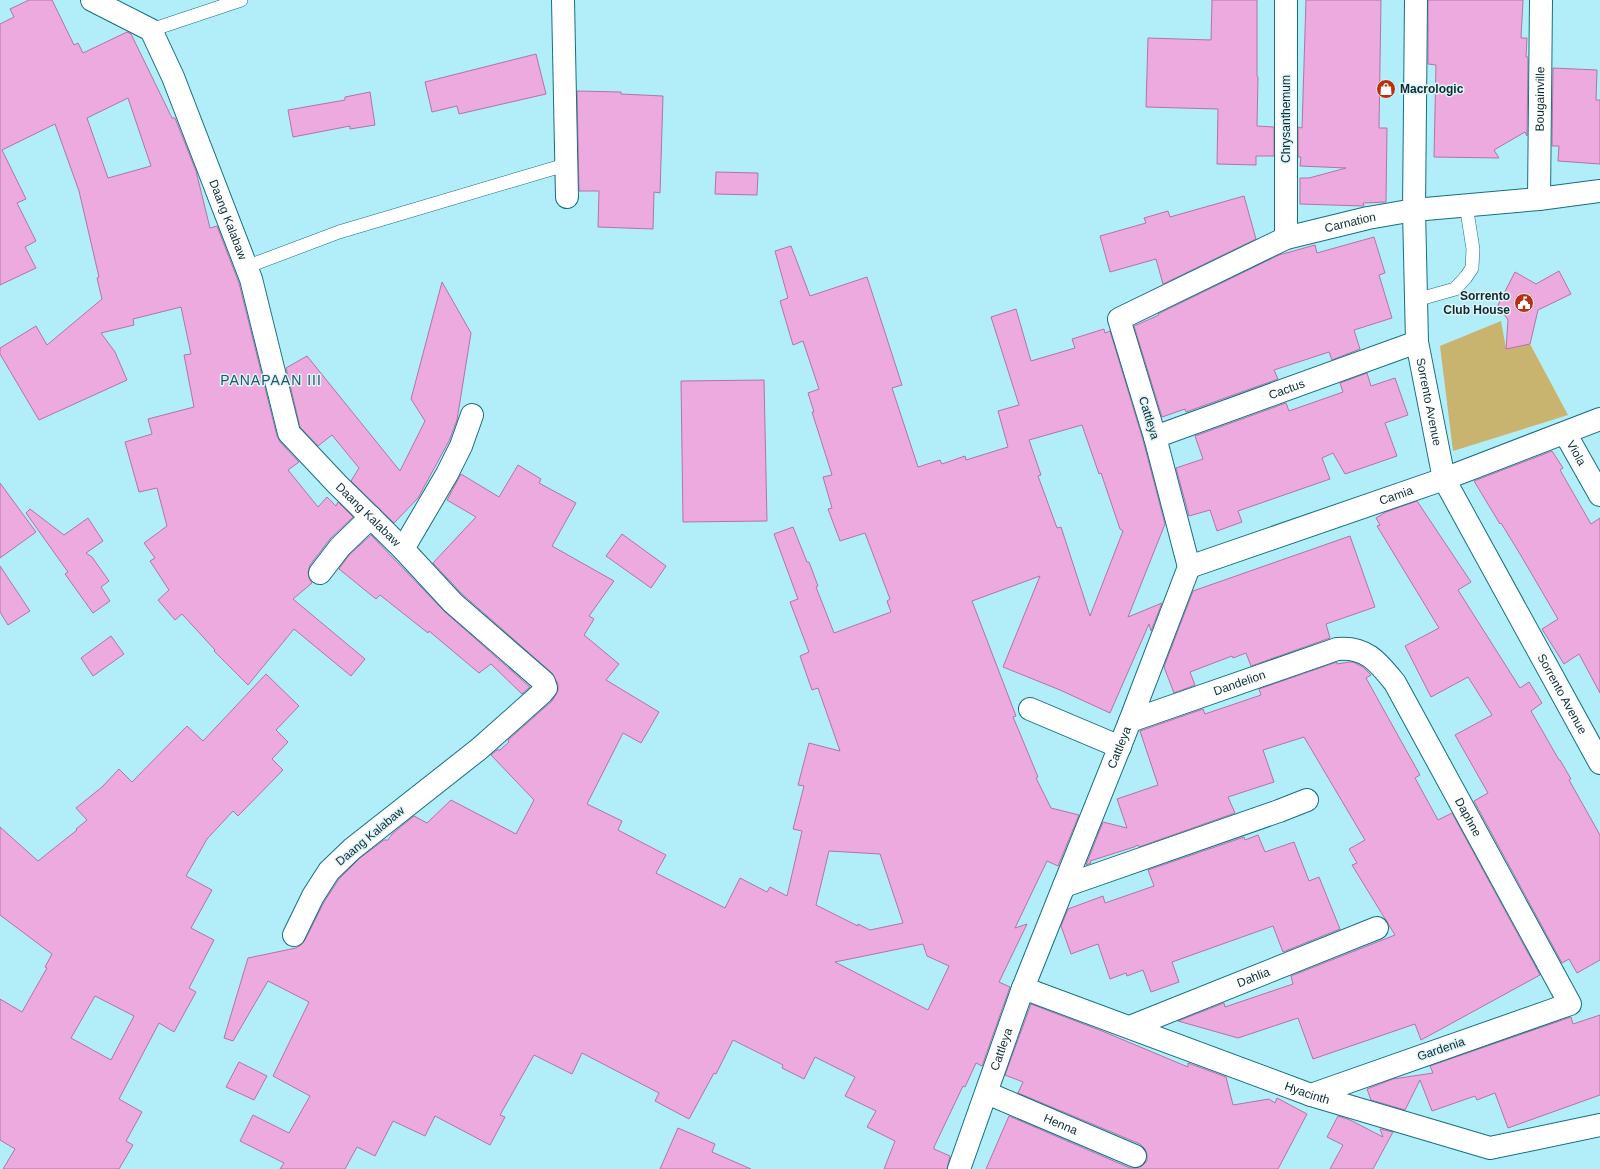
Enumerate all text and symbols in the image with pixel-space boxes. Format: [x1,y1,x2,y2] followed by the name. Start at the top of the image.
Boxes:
[1533,66,1547,131] street label: Bougainville
[1279,75,1293,163] street label: Chrysanthemum
[1375,78,1397,100] shop icon: Macrologic
[1400,82,1464,96] place label: Macrologic
[206,178,250,262] street label: Daang Kalabaw
[1323,210,1377,235] street label: Carnation
[1443,289,1510,317] place label: Sorrento Club House
[1513,292,1535,314] public building icon: Sorrento Club House
[1413,357,1444,447] street label: Sorrento Avenue
[220,372,322,388] district label: PANAPAAN III
[1267,376,1307,402] street label: Cactus
[1136,395,1162,441] street label: Cattleya
[1564,438,1589,468] street label: Viola
[333,480,404,550] street label: Daang Kalabaw
[1377,483,1415,508] street label: Camia
[1534,652,1590,737] street label: Sorrento Avenue
[1212,667,1267,698] street label: Dandelion
[1105,724,1134,771] street label: Cattleya
[1452,795,1485,839] street label: Daphne
[333,803,407,869] street label: Daang Kalabaw
[1235,965,1272,990] street label: Dahlia
[987,1026,1015,1072] street label: Cattleya
[1415,1034,1467,1064] street label: Gardenia
[1283,1079,1331,1107] street label: Hyacinth
[1042,1111,1080,1138] street label: Henna

